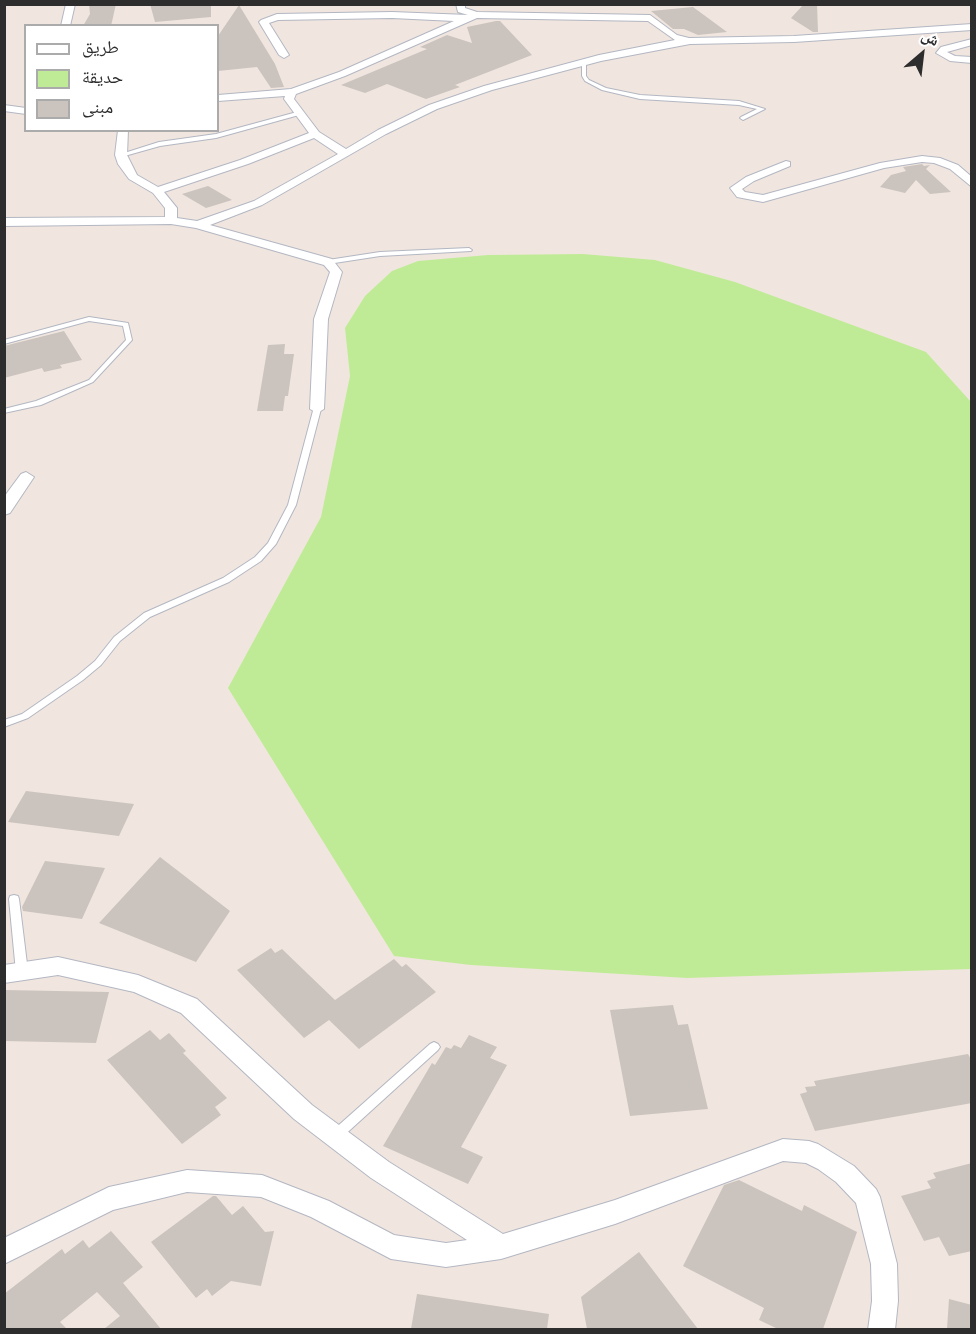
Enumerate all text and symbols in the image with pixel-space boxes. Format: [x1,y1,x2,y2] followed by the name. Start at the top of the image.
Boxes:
[24,24,219,132] legend
[892,24,952,84] north arrow
[919,25,943,50] text: ش
[82,36,119,58] text: طريق
[82,66,123,88] text: حديقة
[82,96,113,118] text: مبنى

